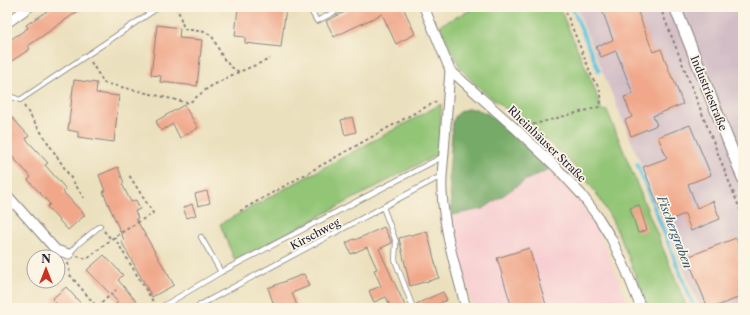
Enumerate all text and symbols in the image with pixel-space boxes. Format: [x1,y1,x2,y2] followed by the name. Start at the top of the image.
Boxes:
[688,53,730,133] street label: Industriestraße
[505,103,589,185] street label: Rheinhäuser Straße
[654,192,696,271] water label: Fischergraben
[288,215,343,253] street label: Kirschweg
[26,249,66,289] north arrow
[41,252,51,266] text: N

